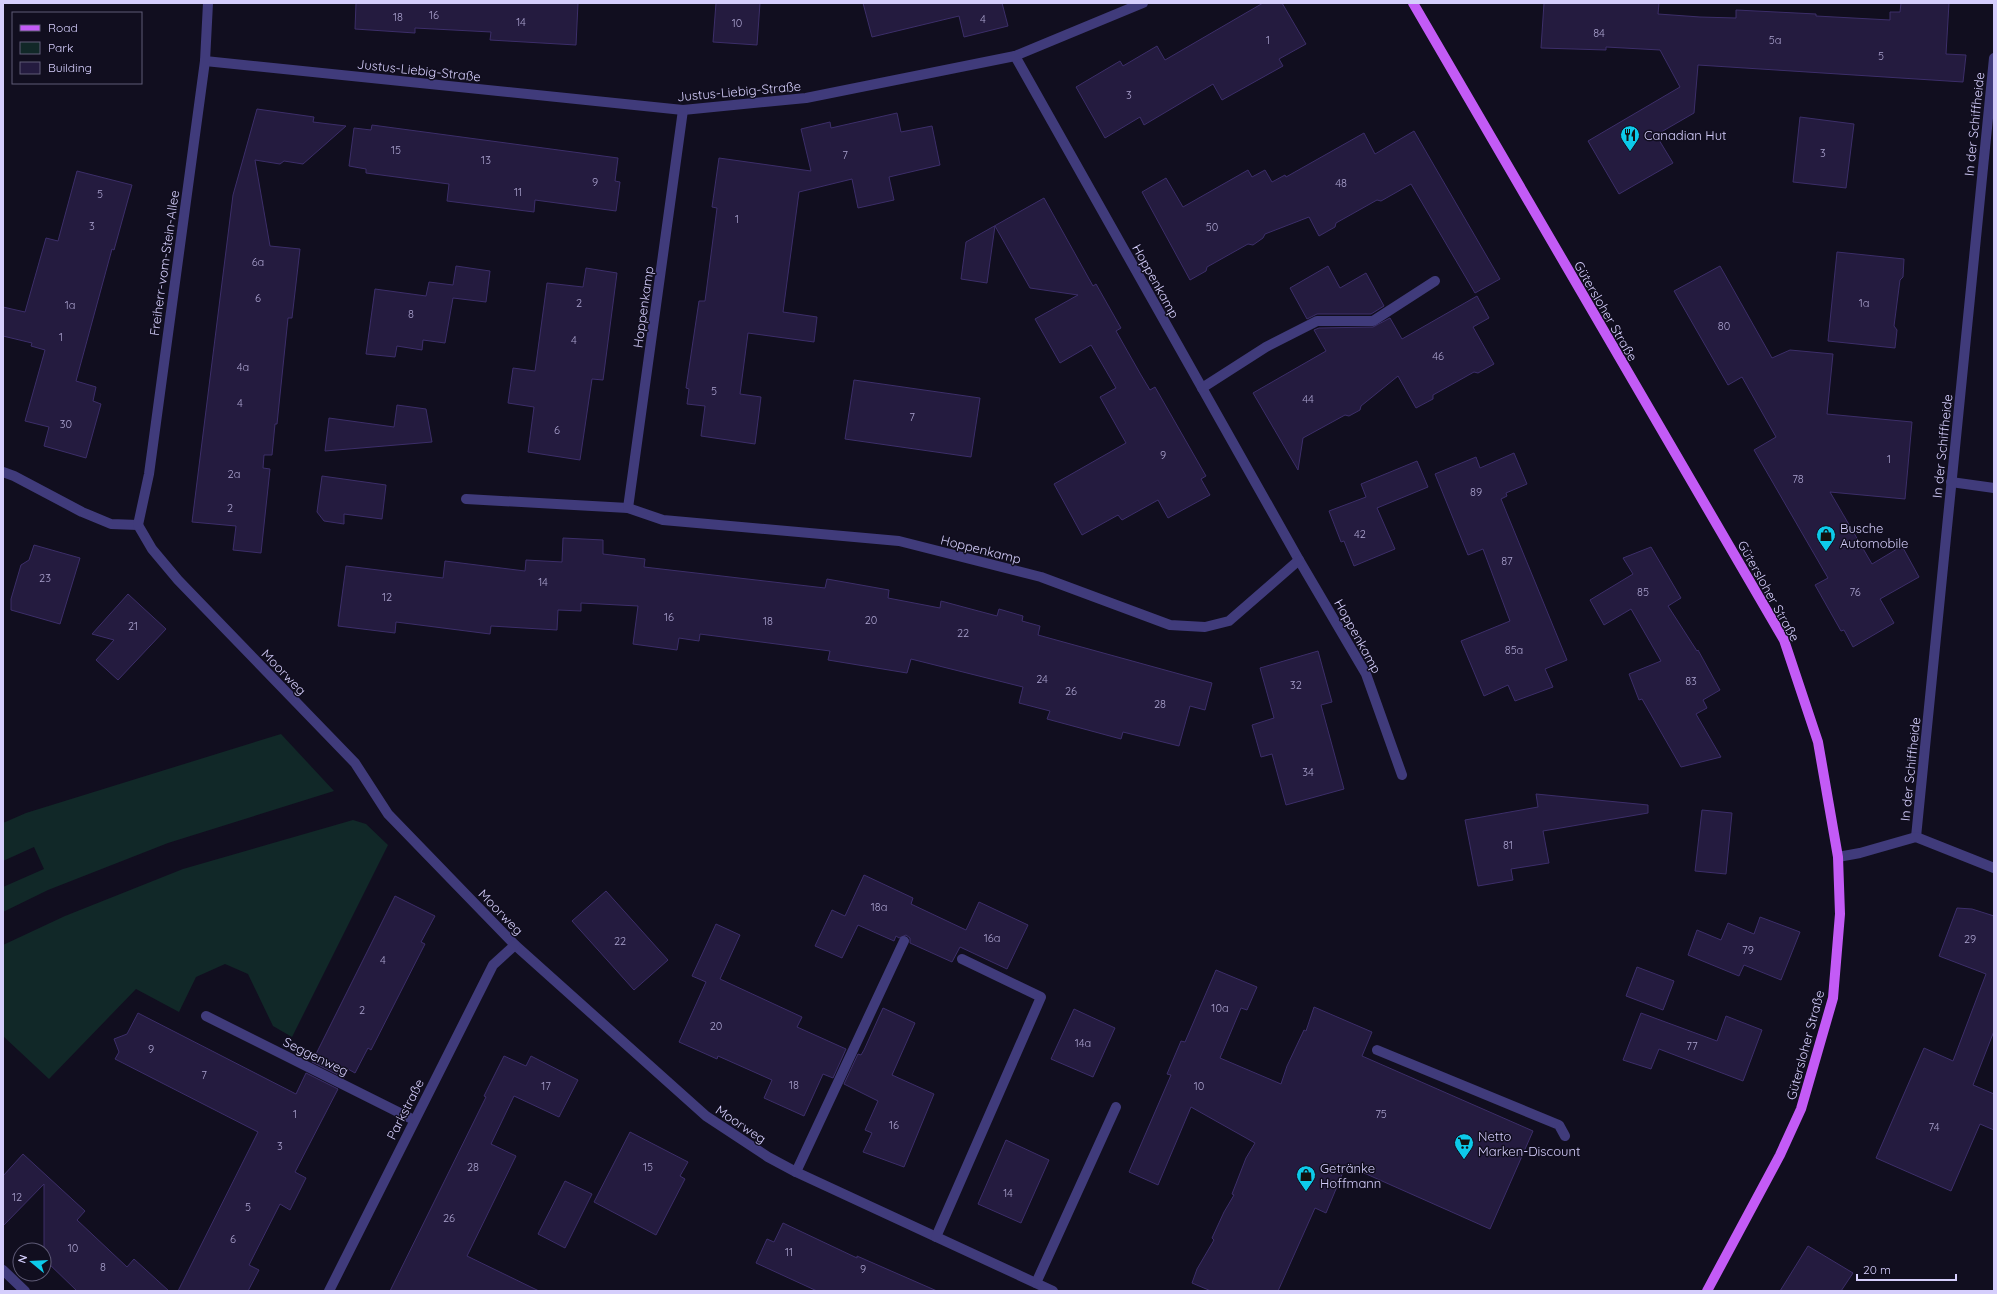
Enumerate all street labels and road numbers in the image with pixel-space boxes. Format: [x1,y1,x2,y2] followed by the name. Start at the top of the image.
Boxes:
[356,56,482,84] street label: Justus-Liebig-Straße
[1961,71,1987,177] street label: In der Schiffheide
[676,78,802,104] street label: Justus-Liebig-Straße
[146,189,182,337] street label: Freiherr-vom-Stein-Allee
[1129,241,1183,321] street label: Hoppenkamp
[1571,258,1641,364] street label: Gütersloher Straße
[629,265,657,349] street label: Hoppenkamp
[1929,393,1955,499] street label: In der Schiffheide
[939,531,1023,567] street label: Hoppenkamp
[1735,538,1803,644] street label: Gütersloher Straße
[1331,596,1385,676] street label: Hoppenkamp
[258,646,310,698] street label: Moorweg
[1897,716,1923,822] street label: In der Schiffheide
[475,886,527,938] street label: Moorweg
[1783,988,1827,1102] street label: Gütersloher Straße
[281,1033,351,1079] street label: Seggenweg
[383,1076,427,1142] street label: Parkstraße
[713,1101,769,1147] street label: Moorweg

